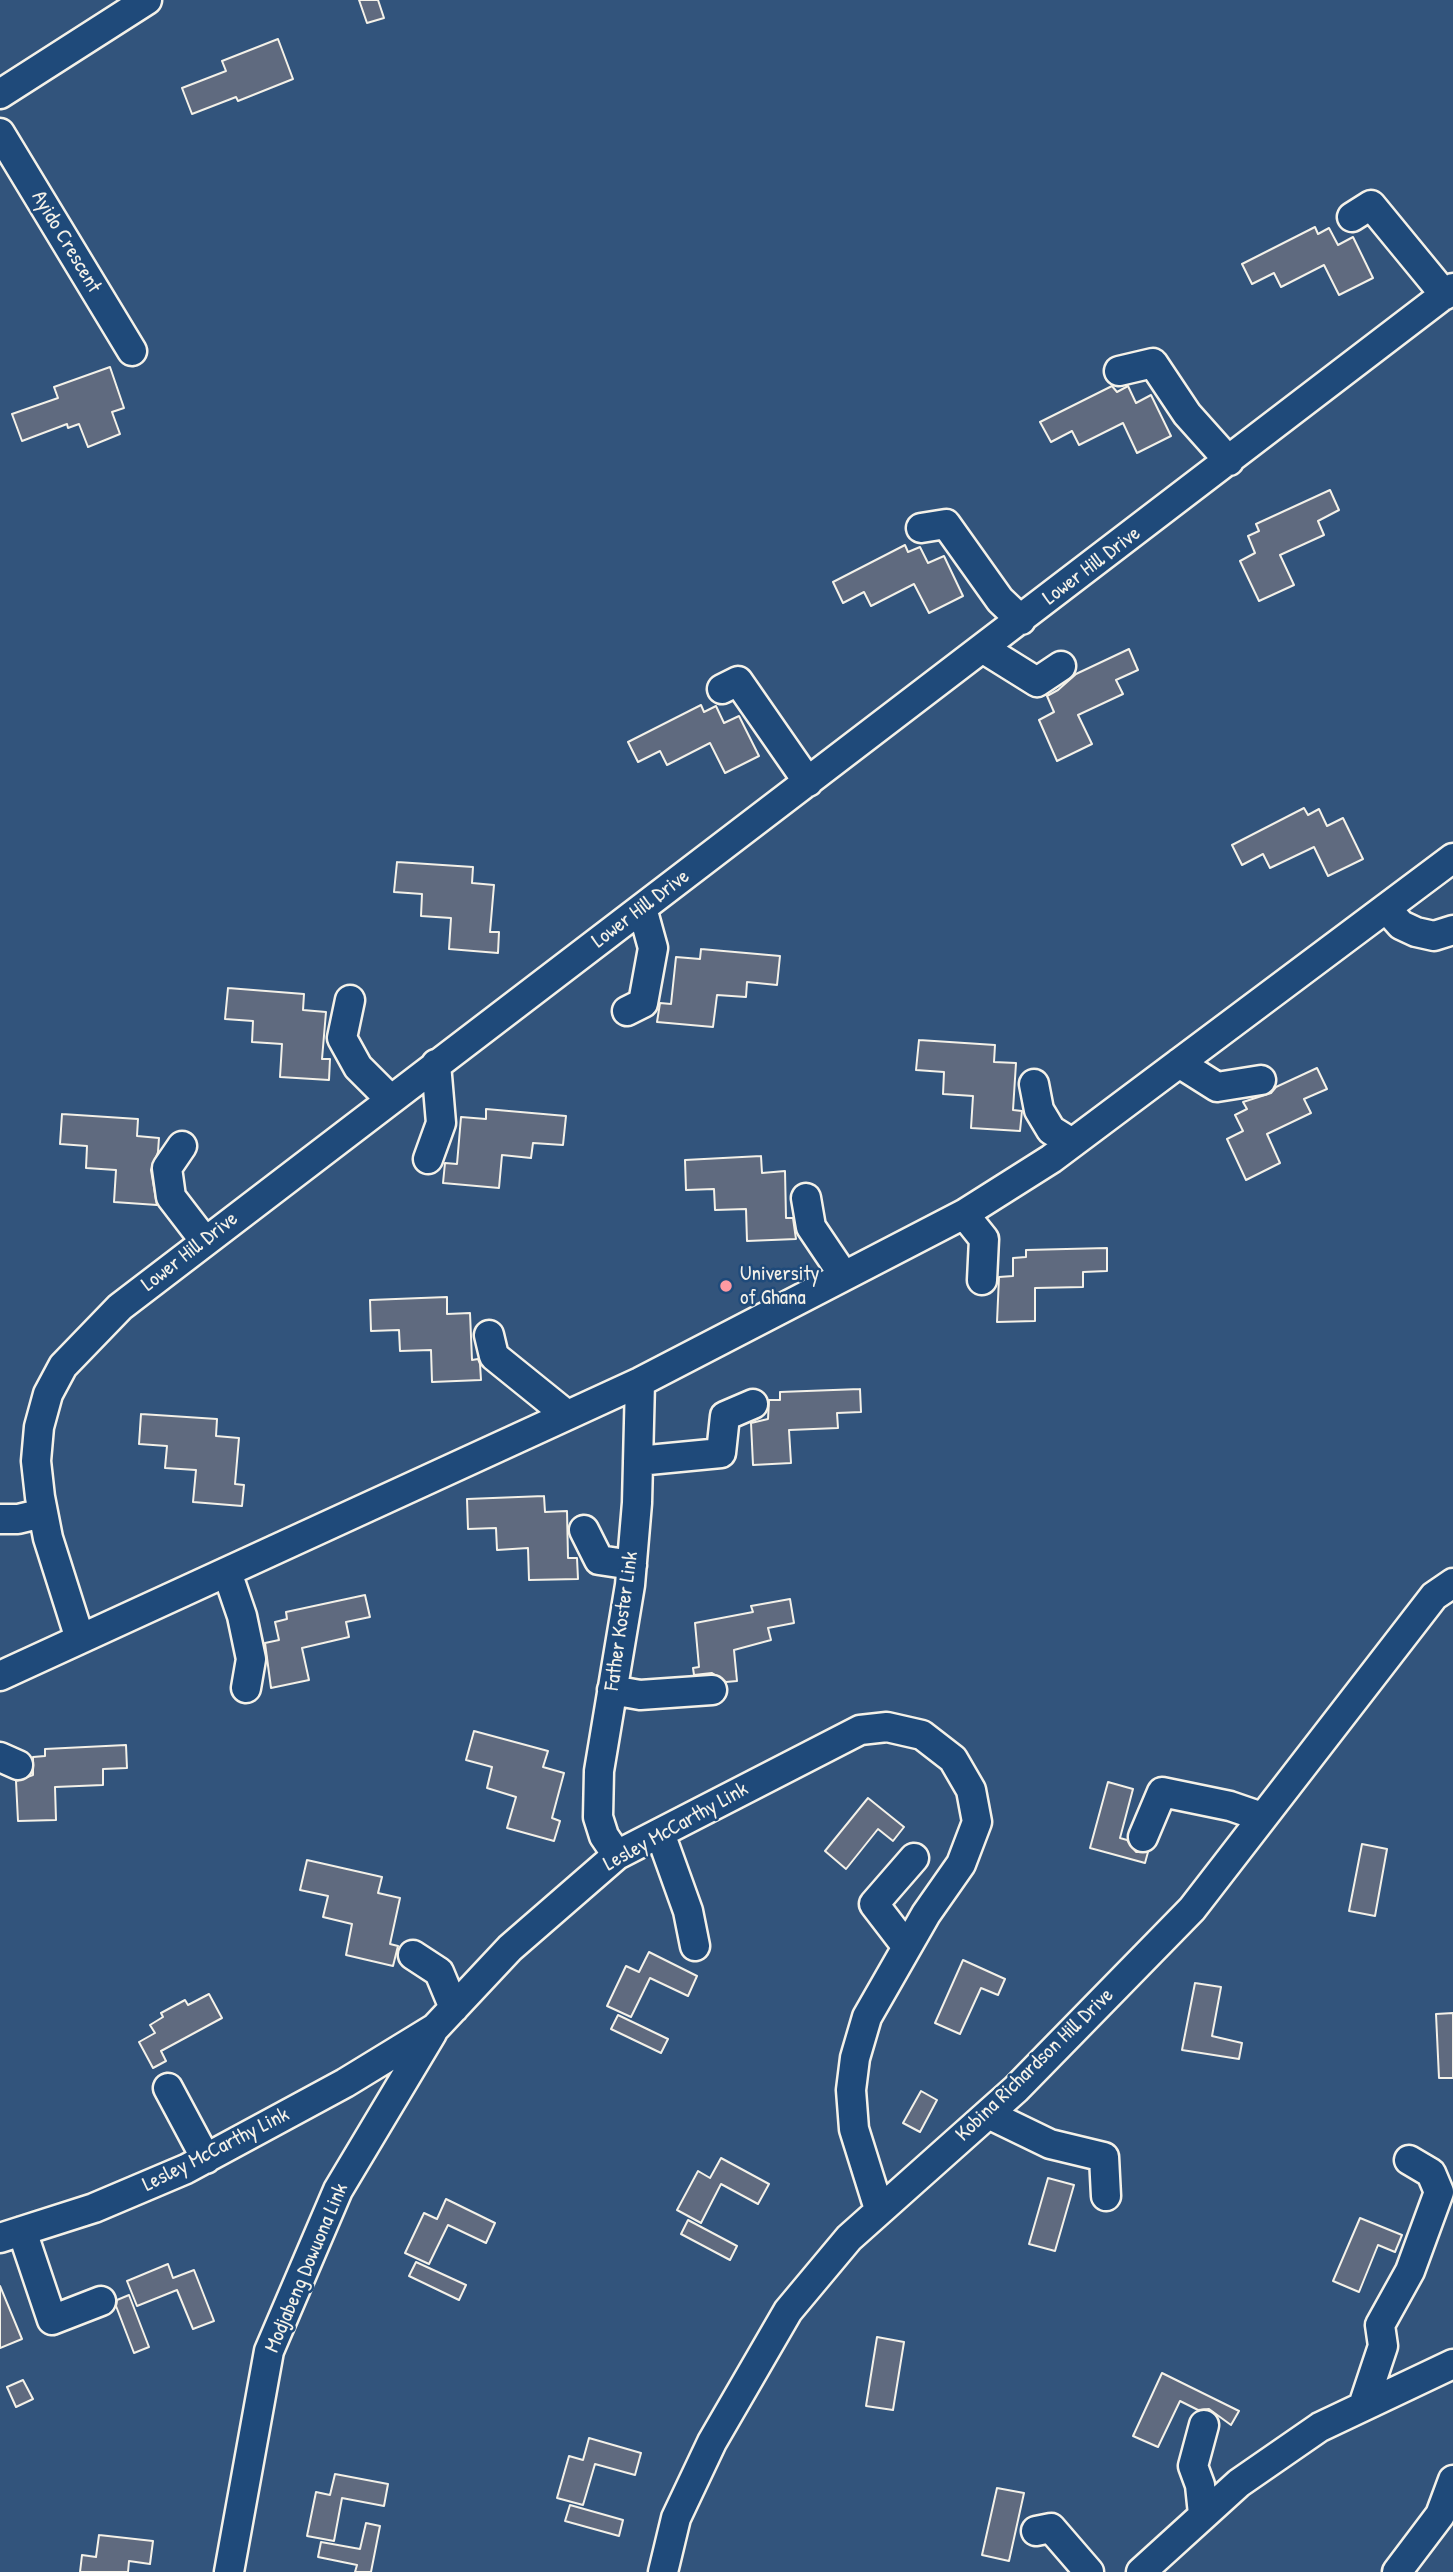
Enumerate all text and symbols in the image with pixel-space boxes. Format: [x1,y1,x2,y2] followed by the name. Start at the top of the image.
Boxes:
[26,186,106,298] street label: Ayido Crescent
[1038,521,1146,611] street label: Lower Hill Drive
[587,864,695,954] street label: Lower Hill Drive
[137,1207,243,1297] street label: Lower Hill Drive
[740,1261,819,1311] place label: University of Ghana
[718,1278,734,1294] marker: University of Ghana
[600,1550,644,1692] street label: Father Koster Link
[600,1777,752,1877] street label: Lesley McCarthy Link
[951,1983,1119,2147] street label: Kobina Richardson Hill Drive
[139,2102,293,2198] street label: Lesley McCarthy Link
[260,2180,354,2356] street label: Modjabeng Dowuona Link

